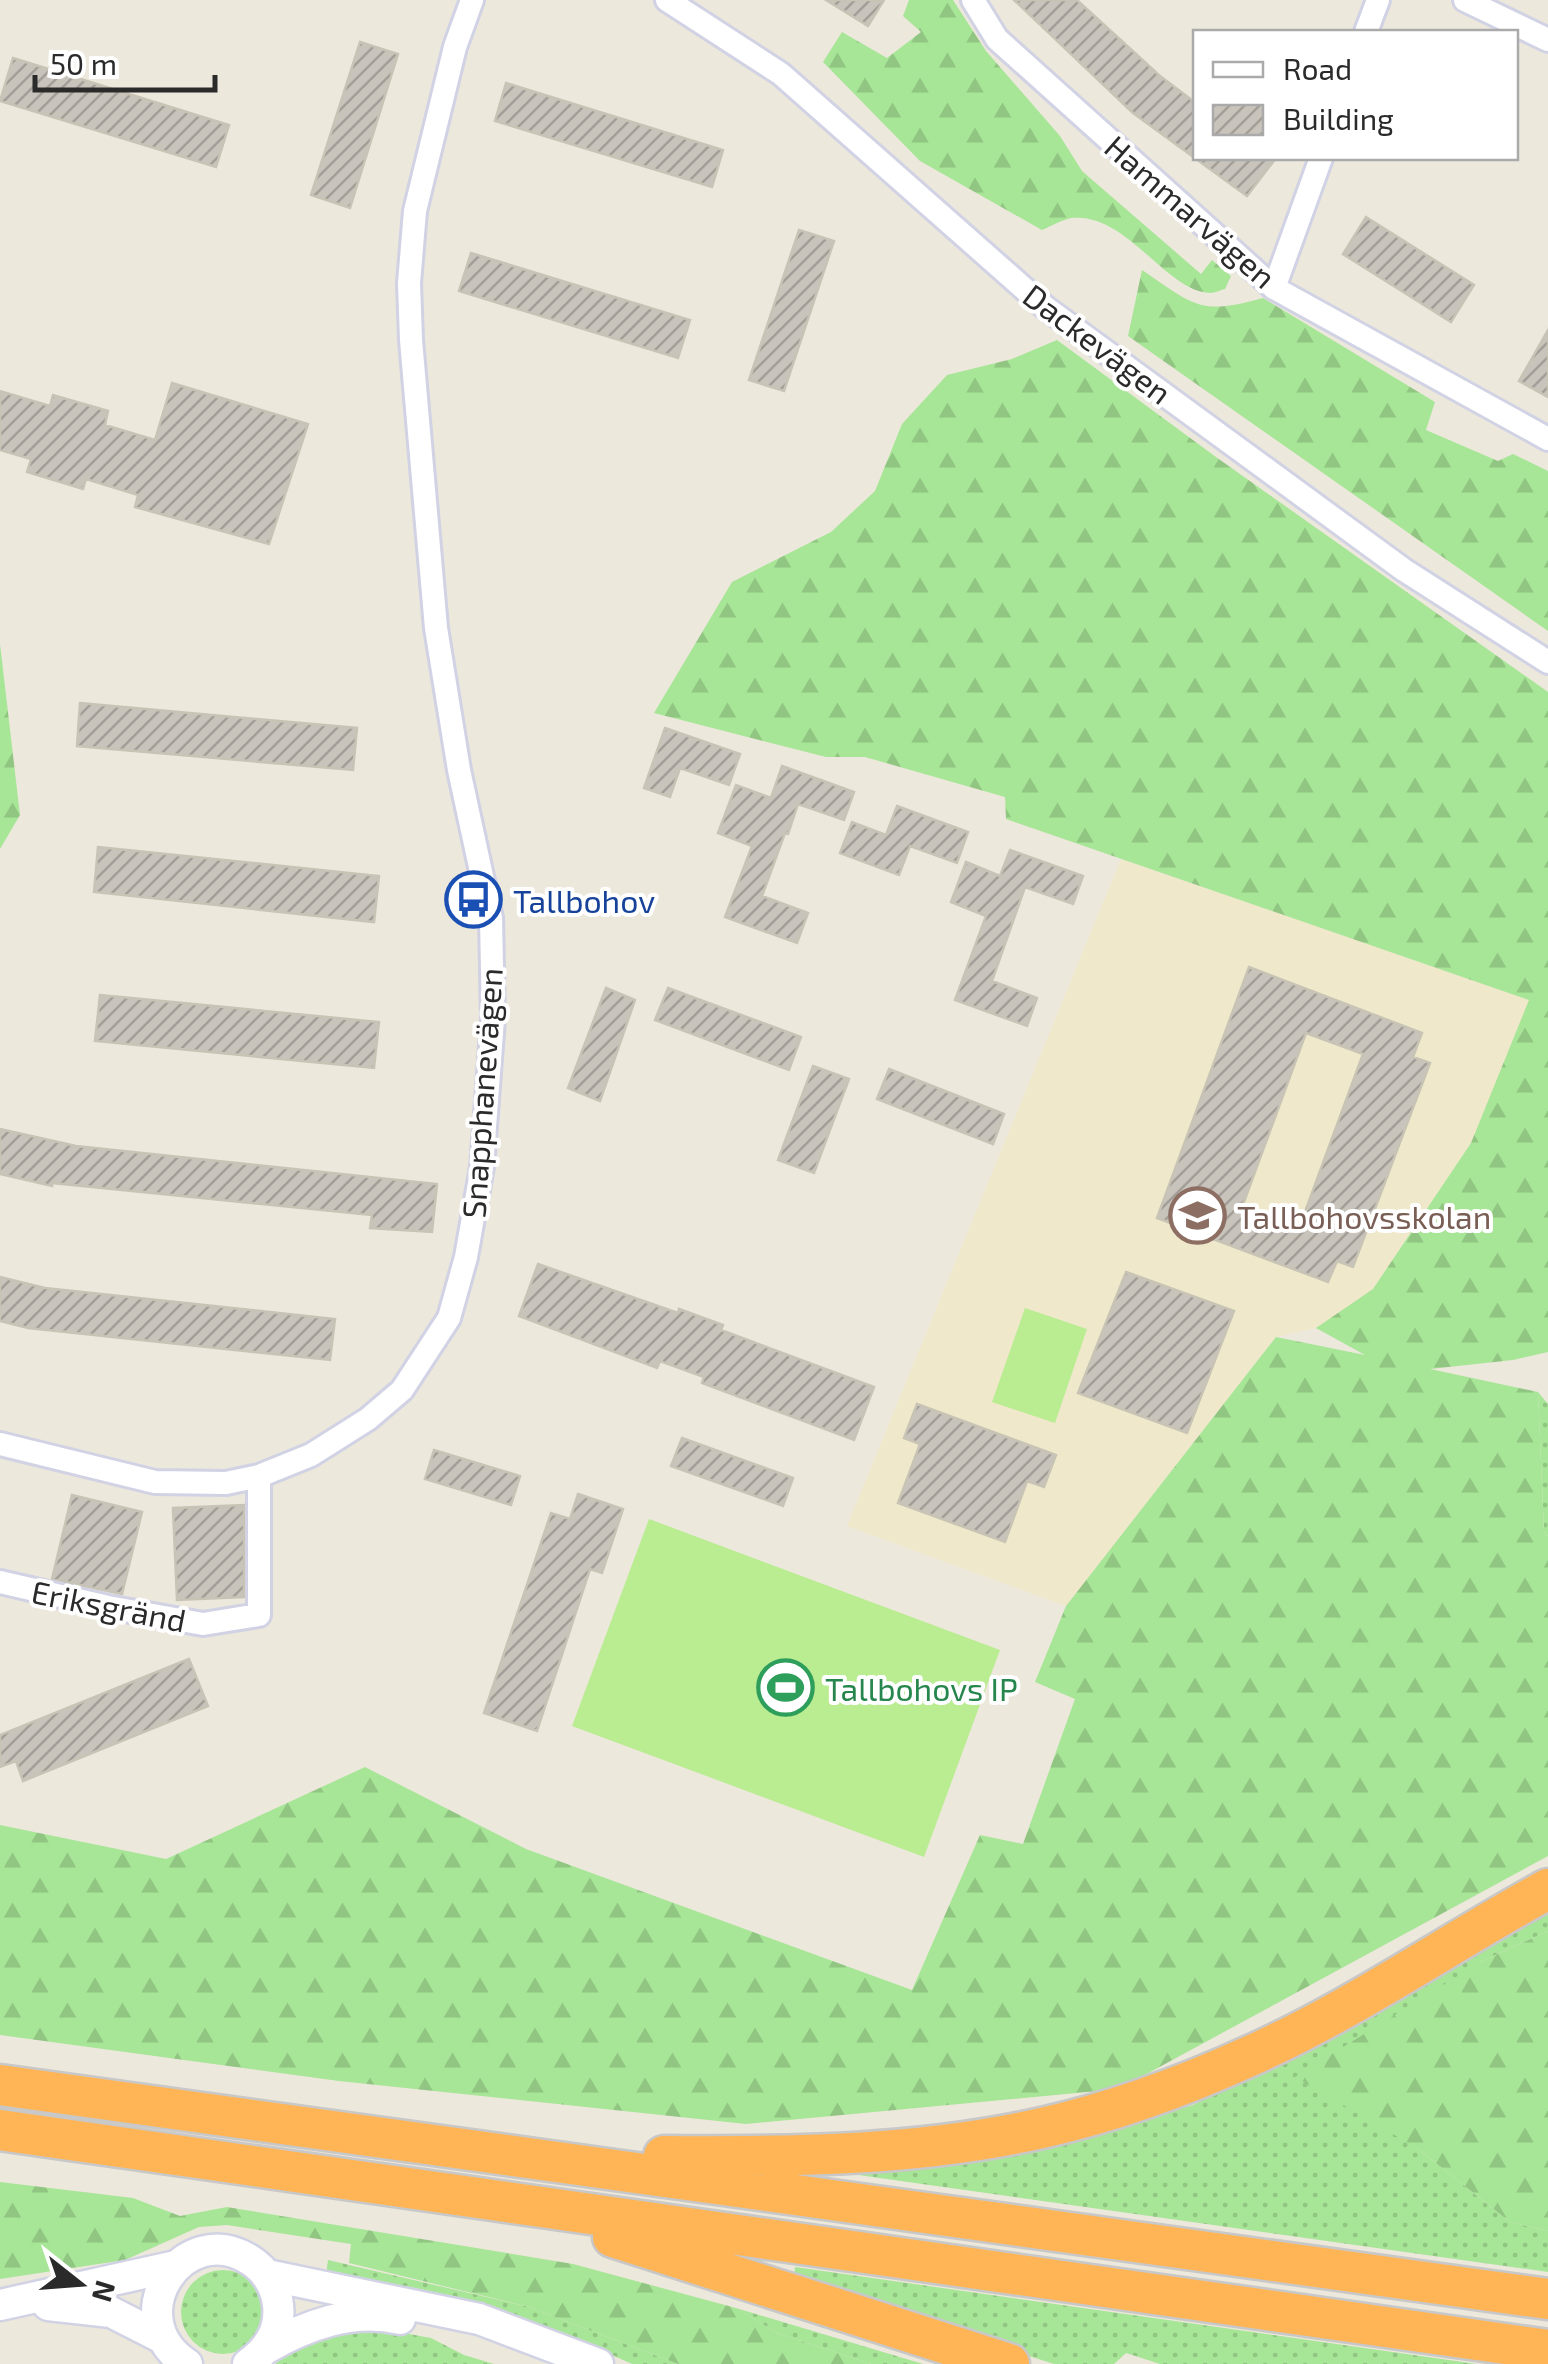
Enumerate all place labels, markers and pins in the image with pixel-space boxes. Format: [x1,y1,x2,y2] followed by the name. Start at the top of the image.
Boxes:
[444,870,504,930] bus stop icon: Tallbohov
[513,881,655,919] place label: Tallbohov
[1168,1186,1228,1246] school or university icon: Tallbohovsskolan
[1237,1197,1491,1235] place label: Tallbohovsskolan
[756,1658,816,1718] sports icon: Tallbohovs IP
[825,1669,1018,1707] place label: Tallbohovs IP

